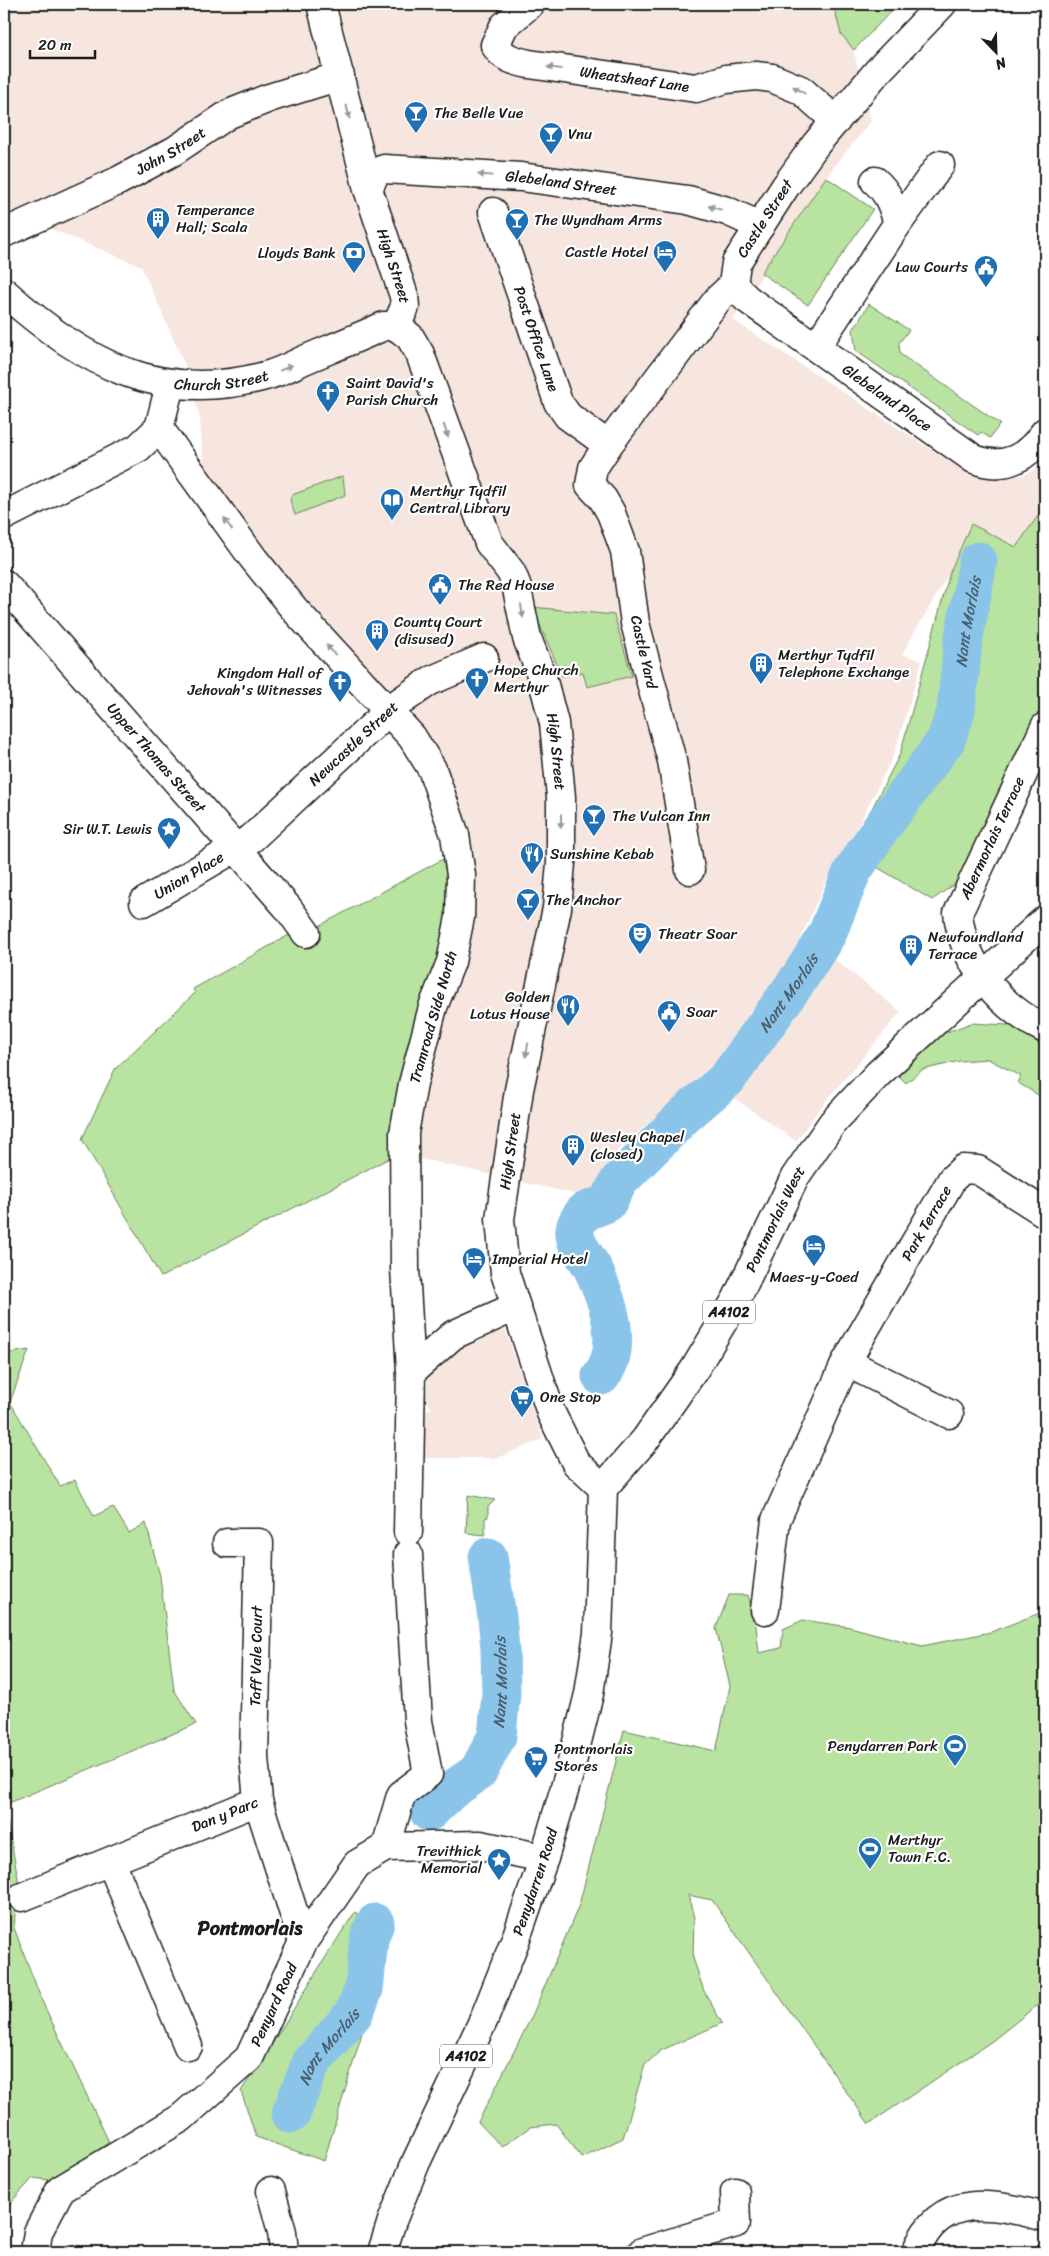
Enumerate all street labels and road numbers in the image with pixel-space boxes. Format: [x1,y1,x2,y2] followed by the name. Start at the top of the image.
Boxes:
[578,58,691,100] street label: Wheatsheaf Lane
[130,120,212,183] street label: John Street
[504,163,619,203] street label: Glebeland Street
[730,173,800,263] street label: Castle Street
[369,225,418,305] street label: High Street
[506,282,567,395] street label: Post Office Lane
[837,357,938,439] street label: Glebeland Place
[173,362,272,398] street label: Church Street
[623,613,665,692] street label: Castle Yard
[302,695,405,793] street label: Newcastle Street
[100,696,213,820] street label: Upper Thomas Street
[539,710,573,792] street label: High Street
[952,772,1032,905] street label: Abermorlais Terrace
[149,844,229,907] street label: Union Place
[402,947,464,1086] street label: Tramroad Side North
[492,1110,528,1191] street label: High Street
[738,1160,812,1277] street label: Pontmorlais West
[894,1180,959,1266] street label: Park Terrace
[703,1300,755,1324] road number: A4102
[242,1605,270,1706] street label: Taff Vale Court
[187,1789,263,1840] street label: Dan y Parc
[505,1824,565,1939] street label: Penydarren Road
[243,1957,305,2051] street label: Penyard Road
[440,2044,492,2068] road number: A4102

